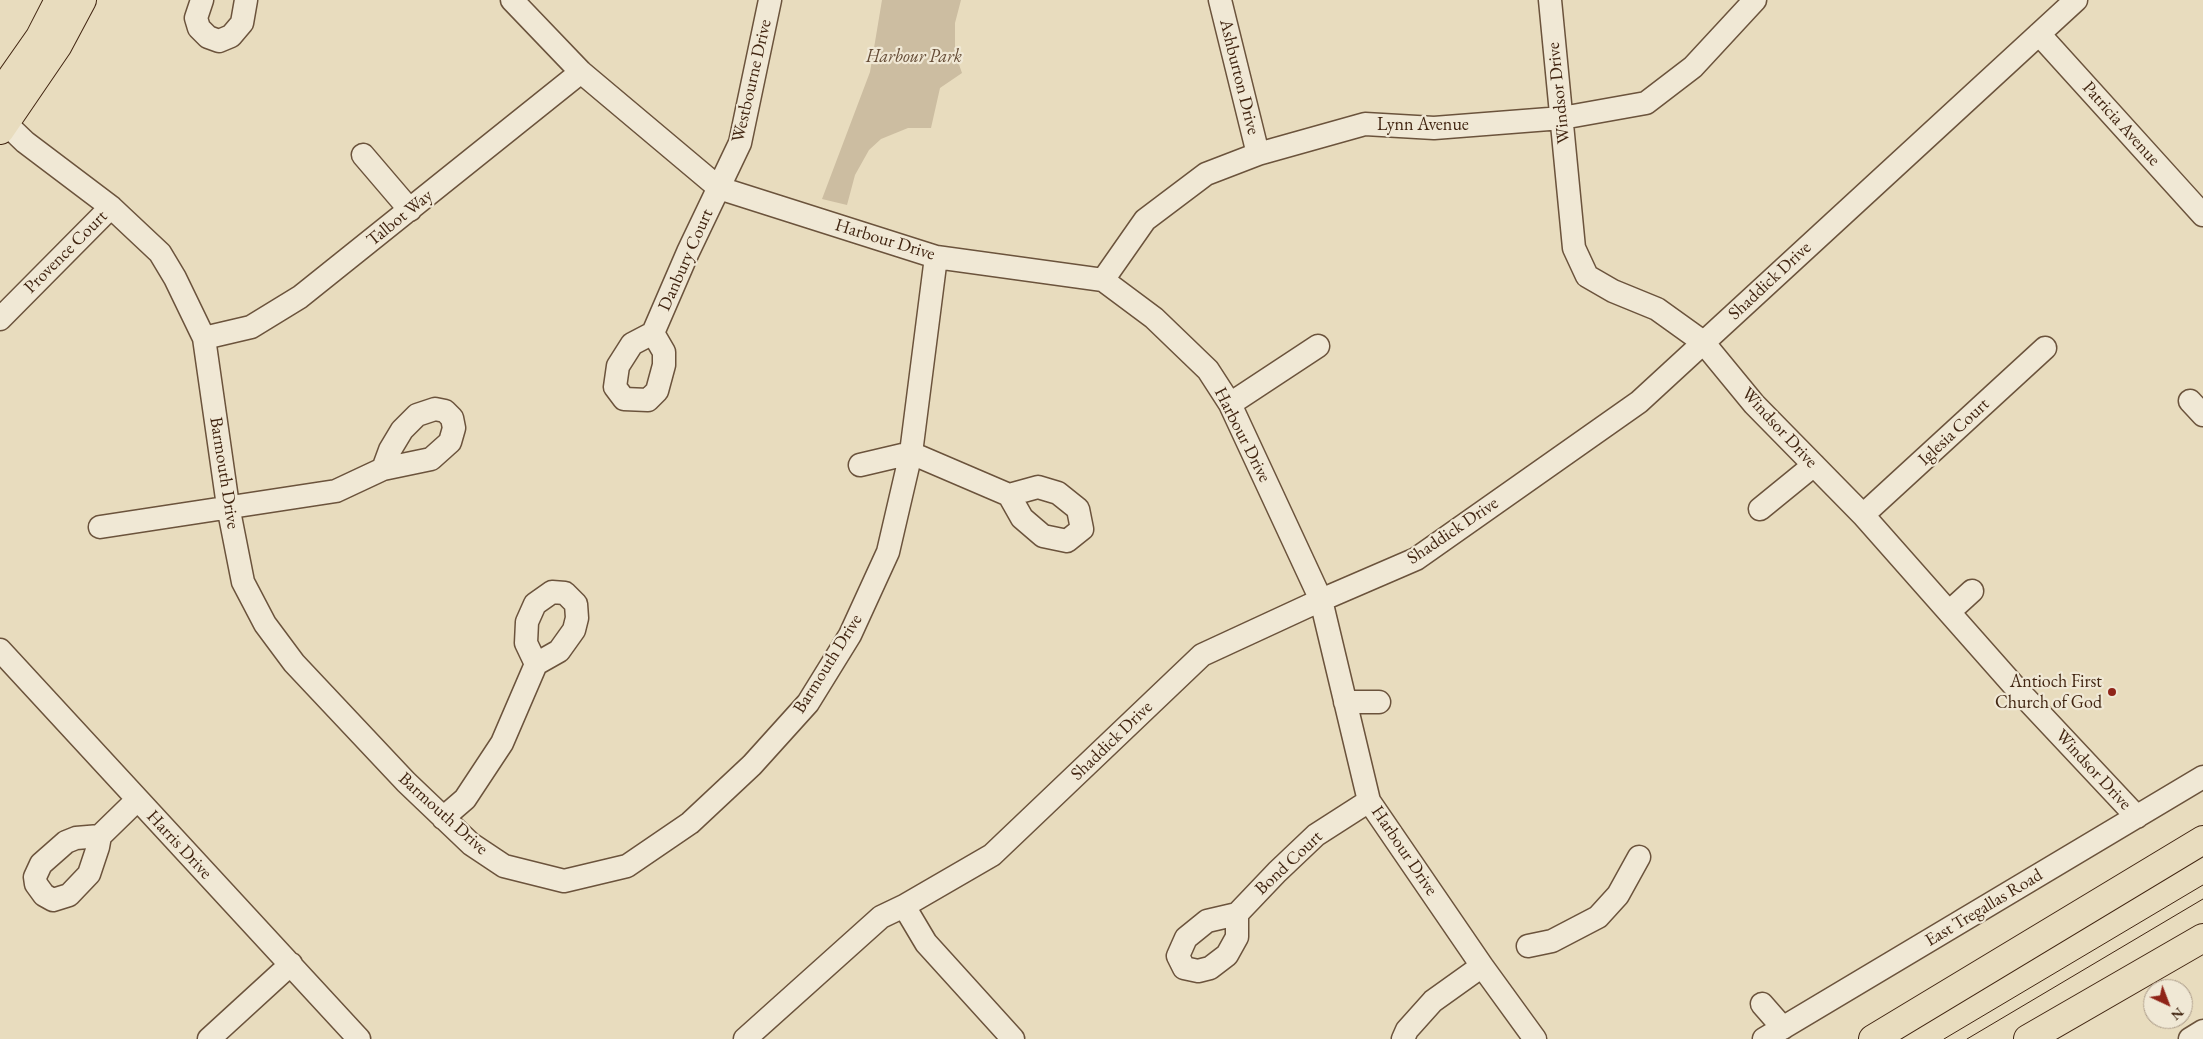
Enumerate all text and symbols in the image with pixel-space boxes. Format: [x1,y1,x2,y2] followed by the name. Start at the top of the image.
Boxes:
[727,17,777,145] street label: Westbourne Drive
[1214,17,1264,137] street label: Ashburton Drive
[1543,41,1575,145] street label: Windsor Drive
[866,46,962,68] park label: Harbour Park
[2077,77,2165,171] street label: Patricia Avenue
[1377,114,1469,136] street label: Lynn Avenue
[363,185,437,251] street label: Talbot Way
[20,206,112,298] street label: Provence Court
[654,206,718,314] street label: Danbury Court
[832,215,938,265] street label: Harbour Drive
[1724,237,1816,325] street label: Shaddick Drive
[1736,383,1822,473] street label: Windsor Drive
[1209,384,1275,486] street label: Harbour Drive
[1914,394,1994,470] street label: Iglesia Court
[204,415,244,531] street label: Barmouth Drive
[1403,493,1503,569] street label: Shaddick Drive
[789,610,867,718] street label: Barmouth Drive
[1995,671,2102,714] place label: Antioch First Church of God
[2106,686,2118,698] marker: Antioch First Church of God
[1067,697,1157,785] street label: Shaddick Drive
[2050,725,2136,815] street label: Windsor Drive
[394,768,492,860] street label: Barmouth Drive
[1366,802,1442,900] street label: Harbour Drive
[142,806,216,884] street label: Harris Drive
[1251,826,1327,900] street label: Bond Court
[1921,864,2047,952] street label: East Tregallas Road
[2143,979,2193,1029] north arrow
[2167,1004,2188,1025] text: N

